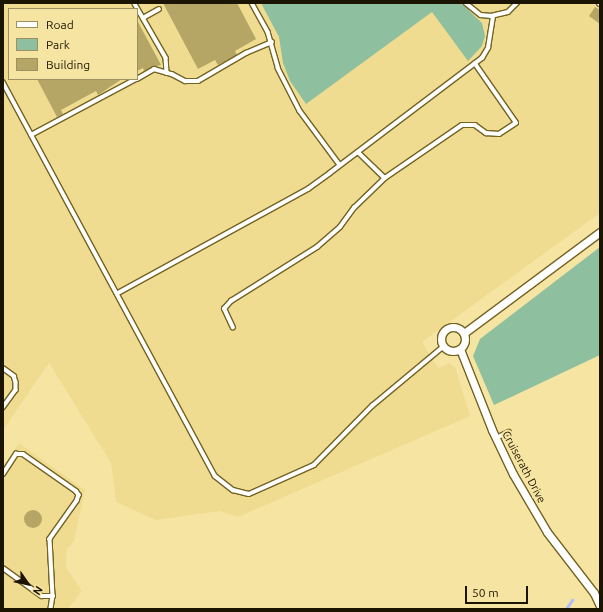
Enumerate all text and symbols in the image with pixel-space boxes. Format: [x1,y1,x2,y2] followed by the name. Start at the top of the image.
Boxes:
[8,8,138,80] legend
[46,18,74,31] text: Road
[46,38,70,51] text: Park
[46,58,90,71] text: Building
[499,429,549,505] street label: Cruiserath Drive
[8,564,48,604] north arrow
[467,578,530,604] scale bar
[31,584,45,597] text: N
[472,586,499,599] text: 50 m

